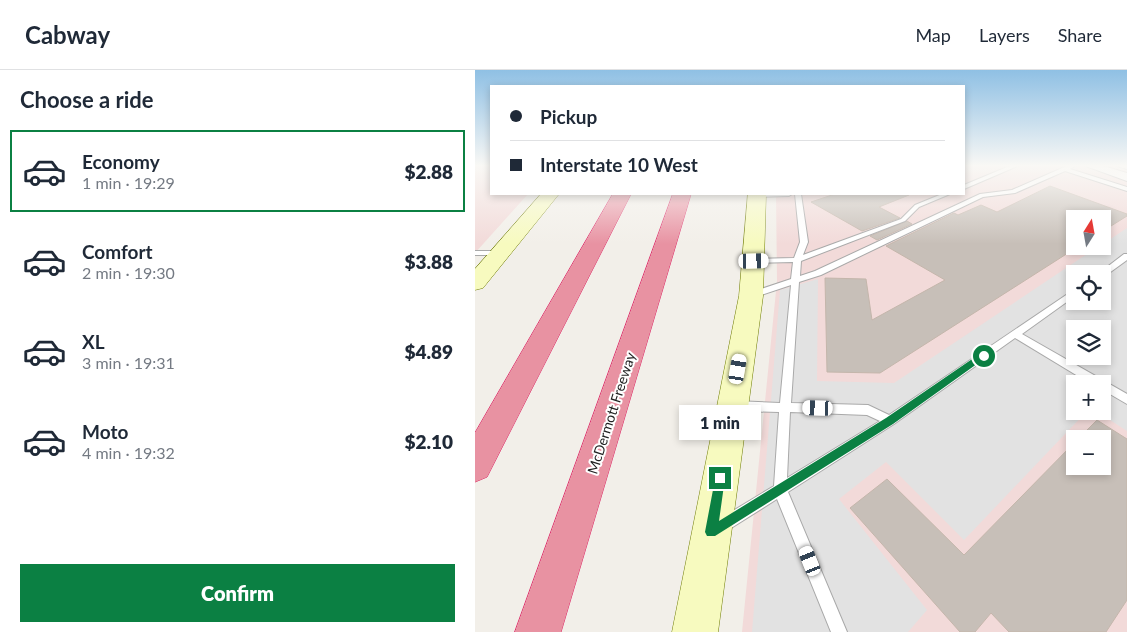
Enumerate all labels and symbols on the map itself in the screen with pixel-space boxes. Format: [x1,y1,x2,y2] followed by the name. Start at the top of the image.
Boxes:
[1066,210,1111,255] north arrow
[738,253,769,269] car
[973,345,995,367] route start
[583,349,639,476] street label: McDermott Freeway
[728,353,747,385] car
[802,400,833,416] car
[679,406,761,440] callout: 1 min
[709,467,731,489] route end
[797,544,822,578] car

